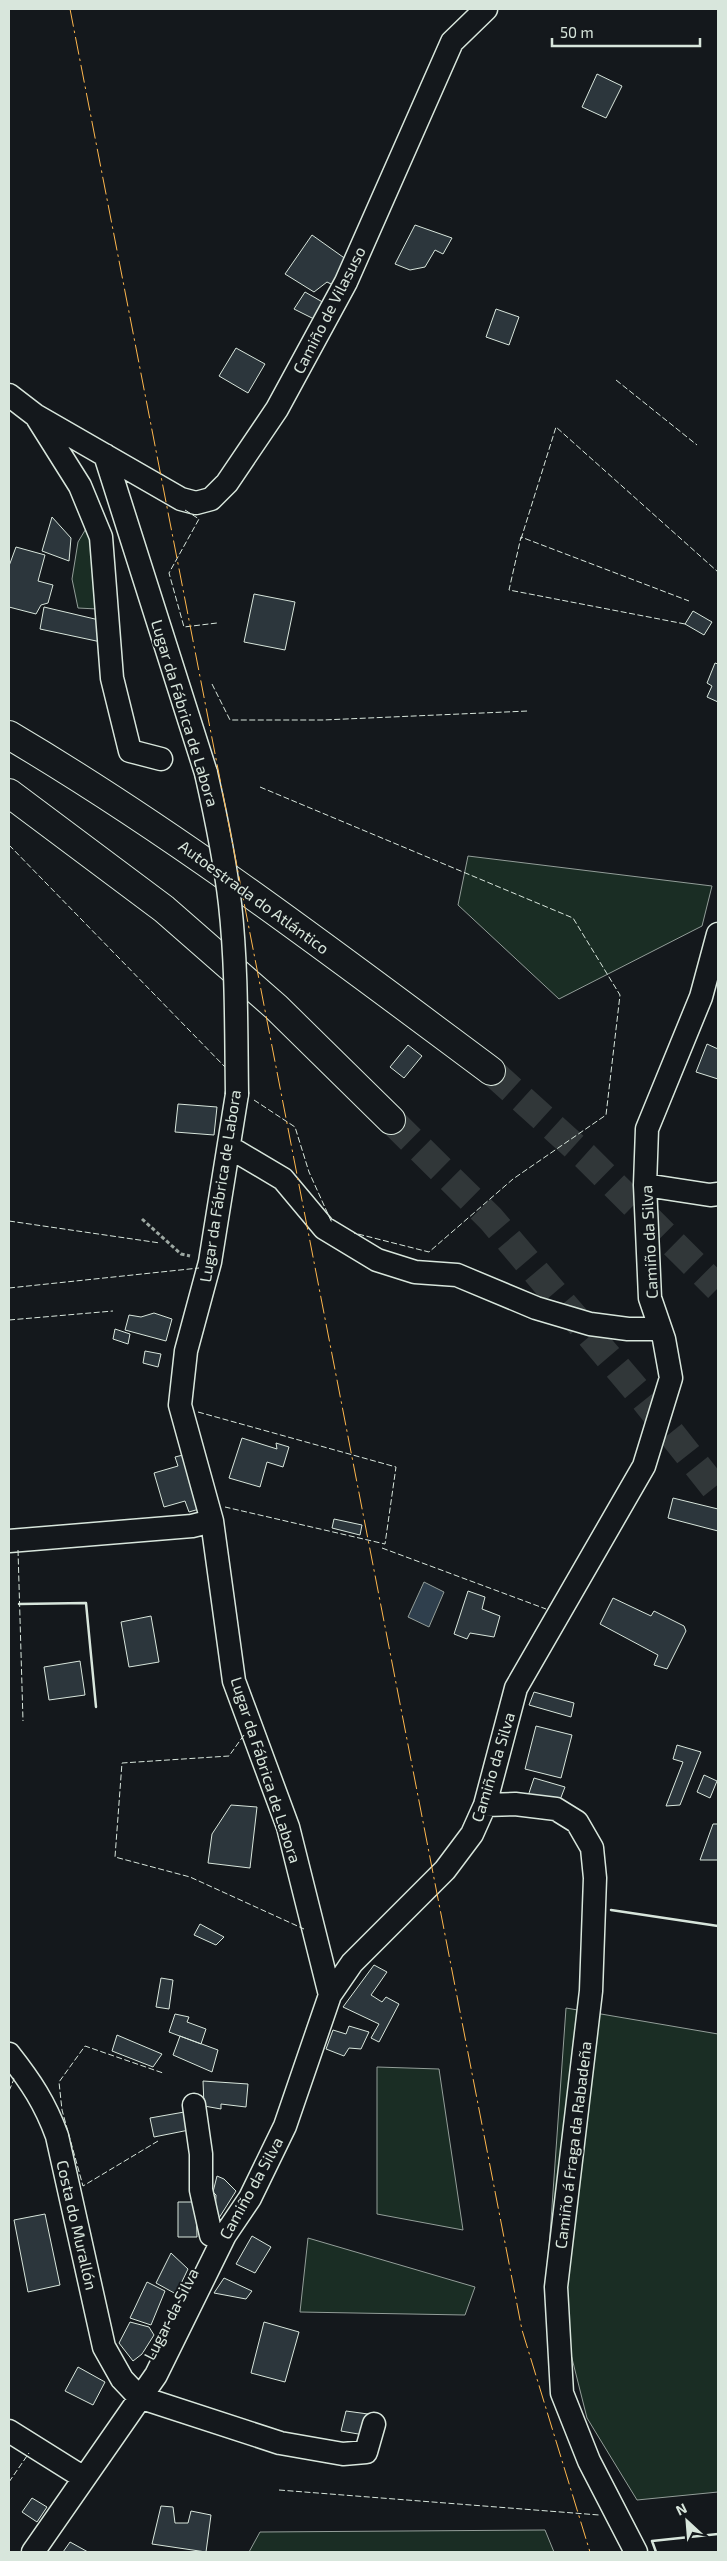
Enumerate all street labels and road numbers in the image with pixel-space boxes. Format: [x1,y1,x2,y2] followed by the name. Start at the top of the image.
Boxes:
[288,243,369,377] street label: Camiño de Vilasuso
[148,617,223,809] street label: Lugar da Fábrica de Labora
[176,836,333,957] street label: Autoestrada do Atlántico
[195,1088,244,1284] street label: Lugar da Fábrica de Labora
[636,1185,661,1299] street label: Camiño da Silva
[227,1674,306,1865] street label: Lugar da Fábrica de Labora
[467,1710,518,1824] street label: Camiño da Silva
[550,2040,595,2250] street label: Camiño á Fraga da Rabadeña
[215,2133,286,2242] street label: Camiño da Silva
[53,2158,102,2292] street label: Costa do Murallón
[139,2265,202,2363] street label: Lugar da Silva

